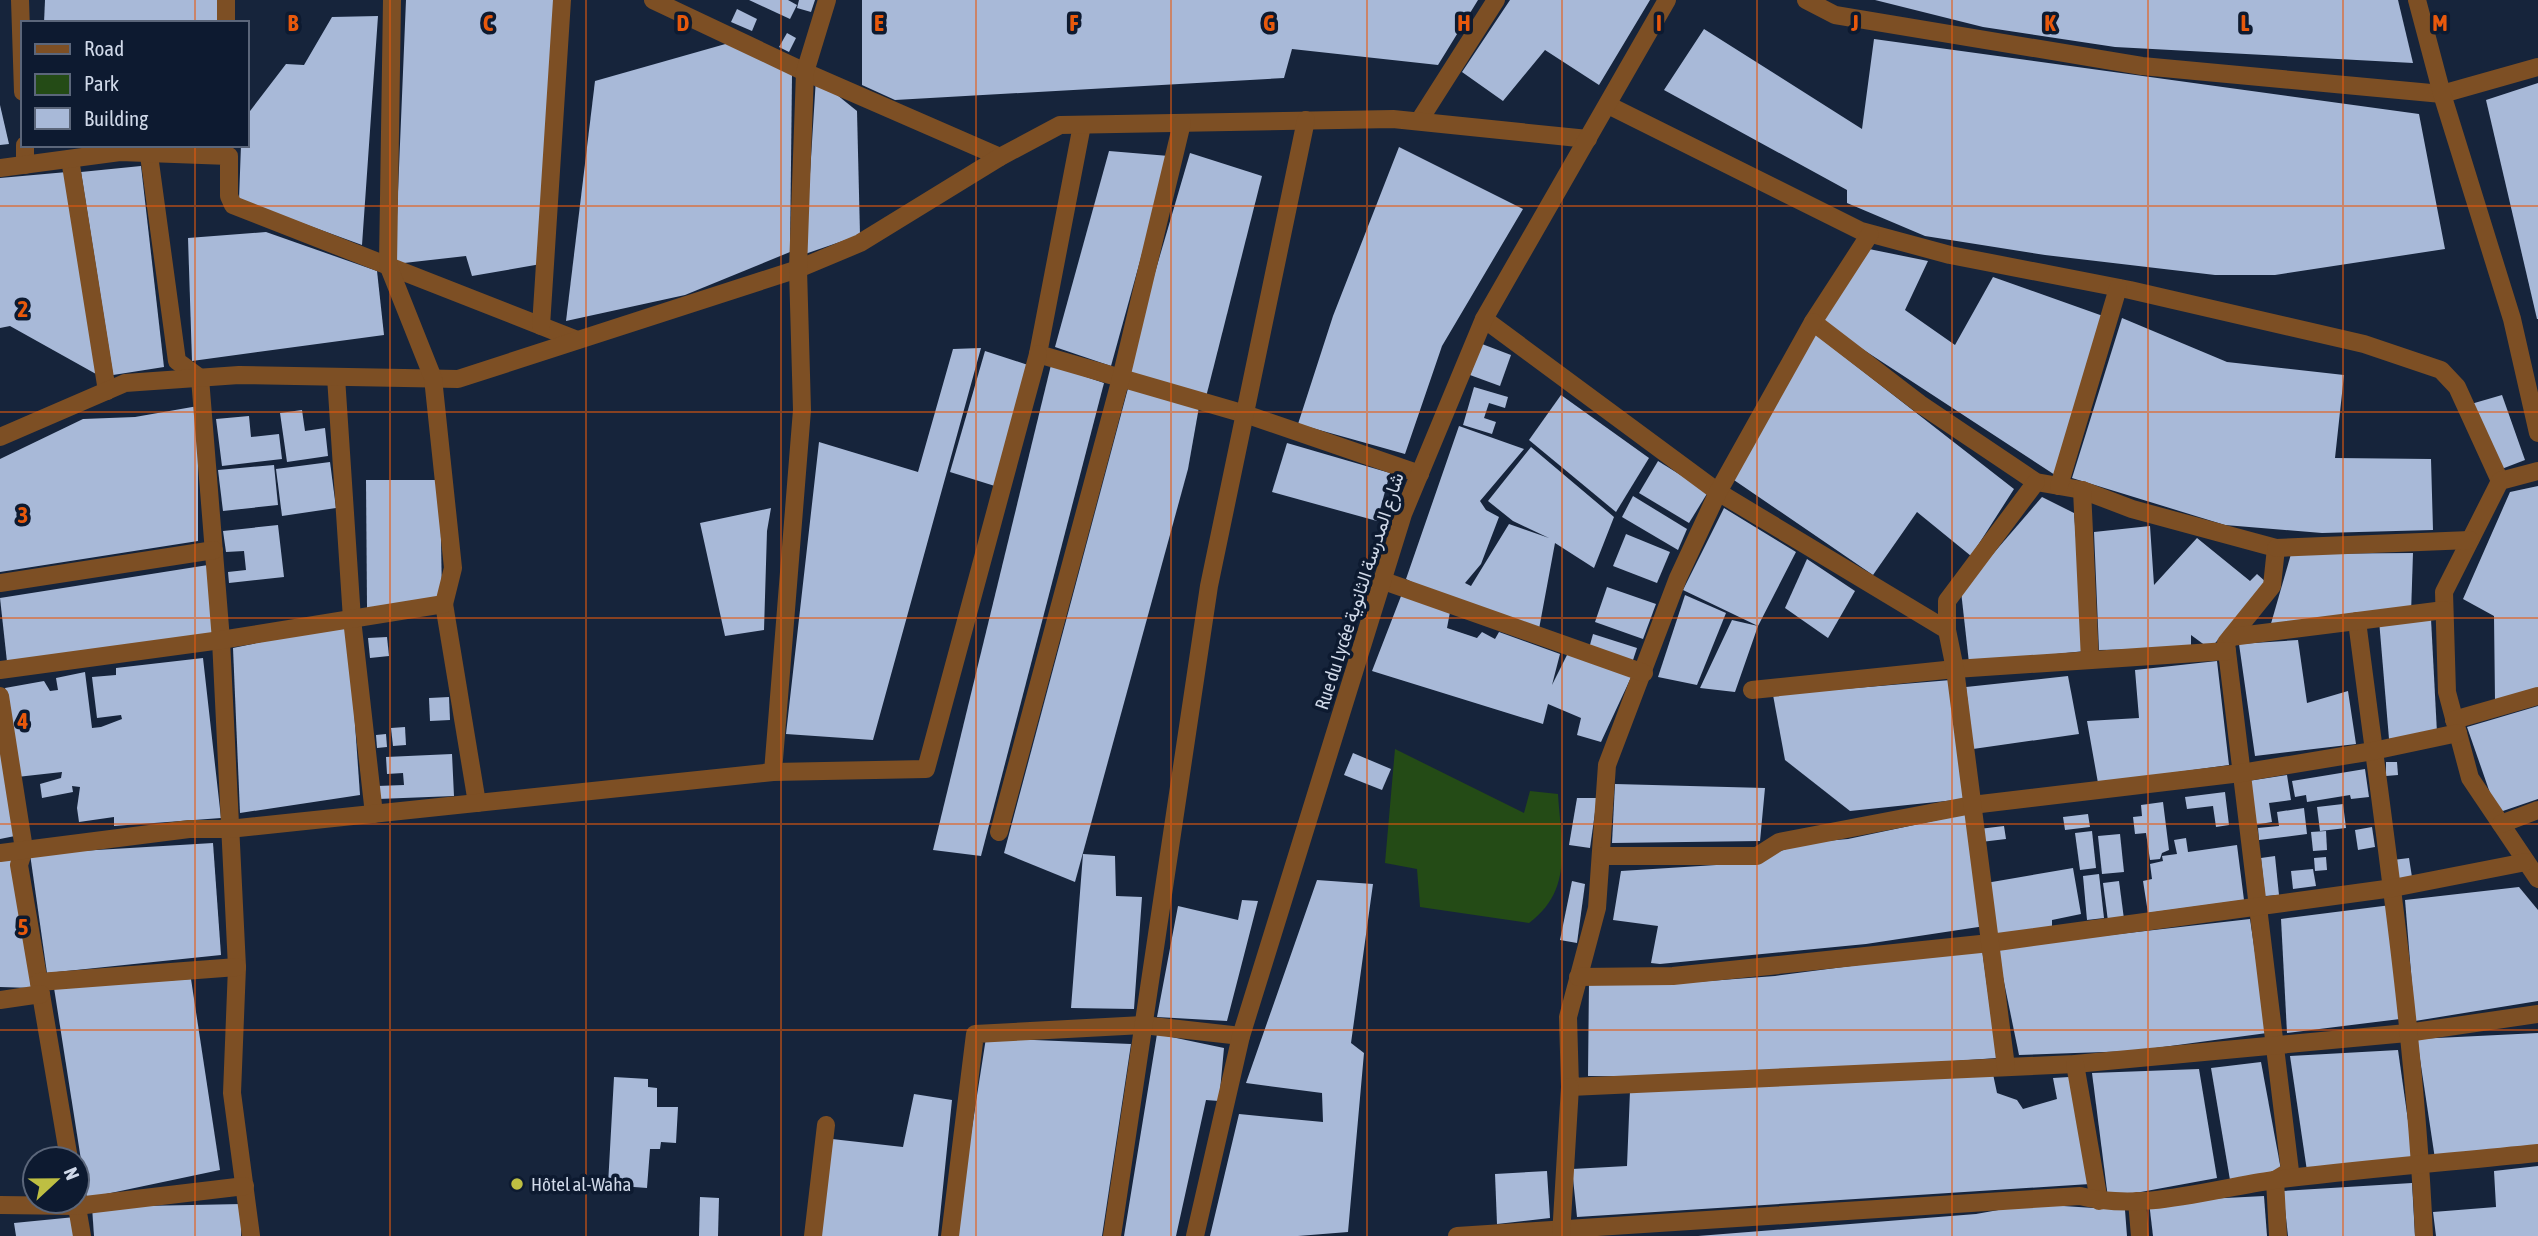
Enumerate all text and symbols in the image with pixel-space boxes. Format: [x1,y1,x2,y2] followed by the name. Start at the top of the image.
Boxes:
[288,10,299,36] text: B
[483,10,494,36] text: C
[677,10,690,36] text: D
[874,10,884,36] text: E
[1069,10,1079,36] text: F
[1263,10,1275,36] text: G
[1457,10,1471,36] text: H
[1656,10,1662,36] text: I
[1850,10,1859,36] text: J
[2044,10,2056,36] text: K
[2241,10,2250,36] text: L
[2432,10,2448,36] text: M
[21,21,248,147] legend
[84,36,124,60] text: Road
[84,71,119,95] text: Park
[84,106,148,130] text: Building
[18,296,28,322] text: 2
[1310,470,1410,713] street label: Rue du Lycée شارع المدرسة الثانوية
[18,502,28,528] text: 3
[17,708,29,734] text: 4
[18,914,29,940] text: 5
[21,1145,91,1215] north arrow
[59,1164,84,1183] text: N
[531,1173,631,1195] place label: Hôtel al-Waha
[509,1176,525,1192] marker: Hôtel al-Waha

